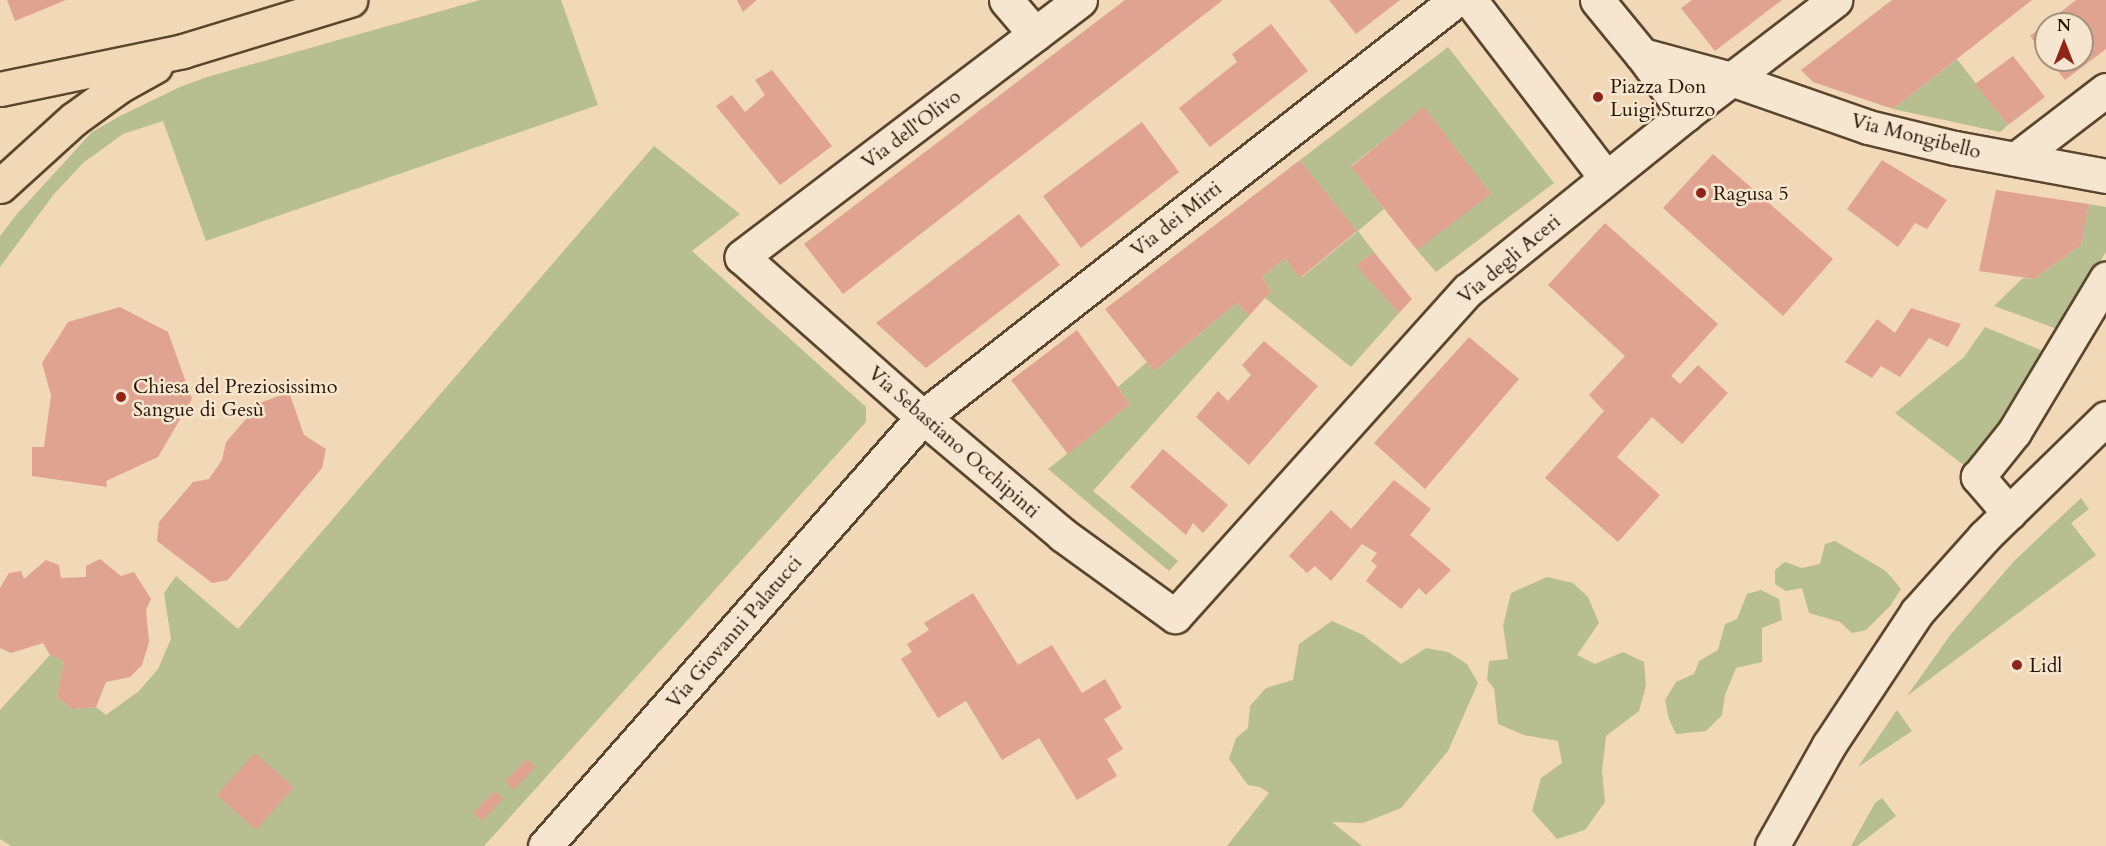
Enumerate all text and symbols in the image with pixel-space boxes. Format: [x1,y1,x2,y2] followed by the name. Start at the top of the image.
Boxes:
[2034,12,2094,72] north arrow
[2057,15,2071,37] text: N
[1610,74,1715,121] place label: Piazza Don Luigi Sturzo
[857,84,965,174] street label: Via dell'Olivo
[1591,90,1605,104] marker: Piazza Don Luigi Sturzo
[1849,108,1983,164] street label: Via Mongibello
[1126,176,1226,262] street label: Via dei Mirti
[1713,181,1789,205] place label: Ragusa 5
[1694,186,1708,200] marker: Ragusa 5
[1453,209,1565,309] street label: Via degli Aceri
[863,361,1045,523] street label: Via Sebastiano Occhipinti
[133,374,337,421] place label: Chiesa del Preziosissimo Sangue di Gesù
[114,390,128,404] marker: Chiesa del Preziosissimo Sangue di Gesù
[661,551,807,713] street label: Via Giovanni Palatucci
[2029,653,2062,677] place label: Lidl
[2010,658,2024,672] marker: Lidl

